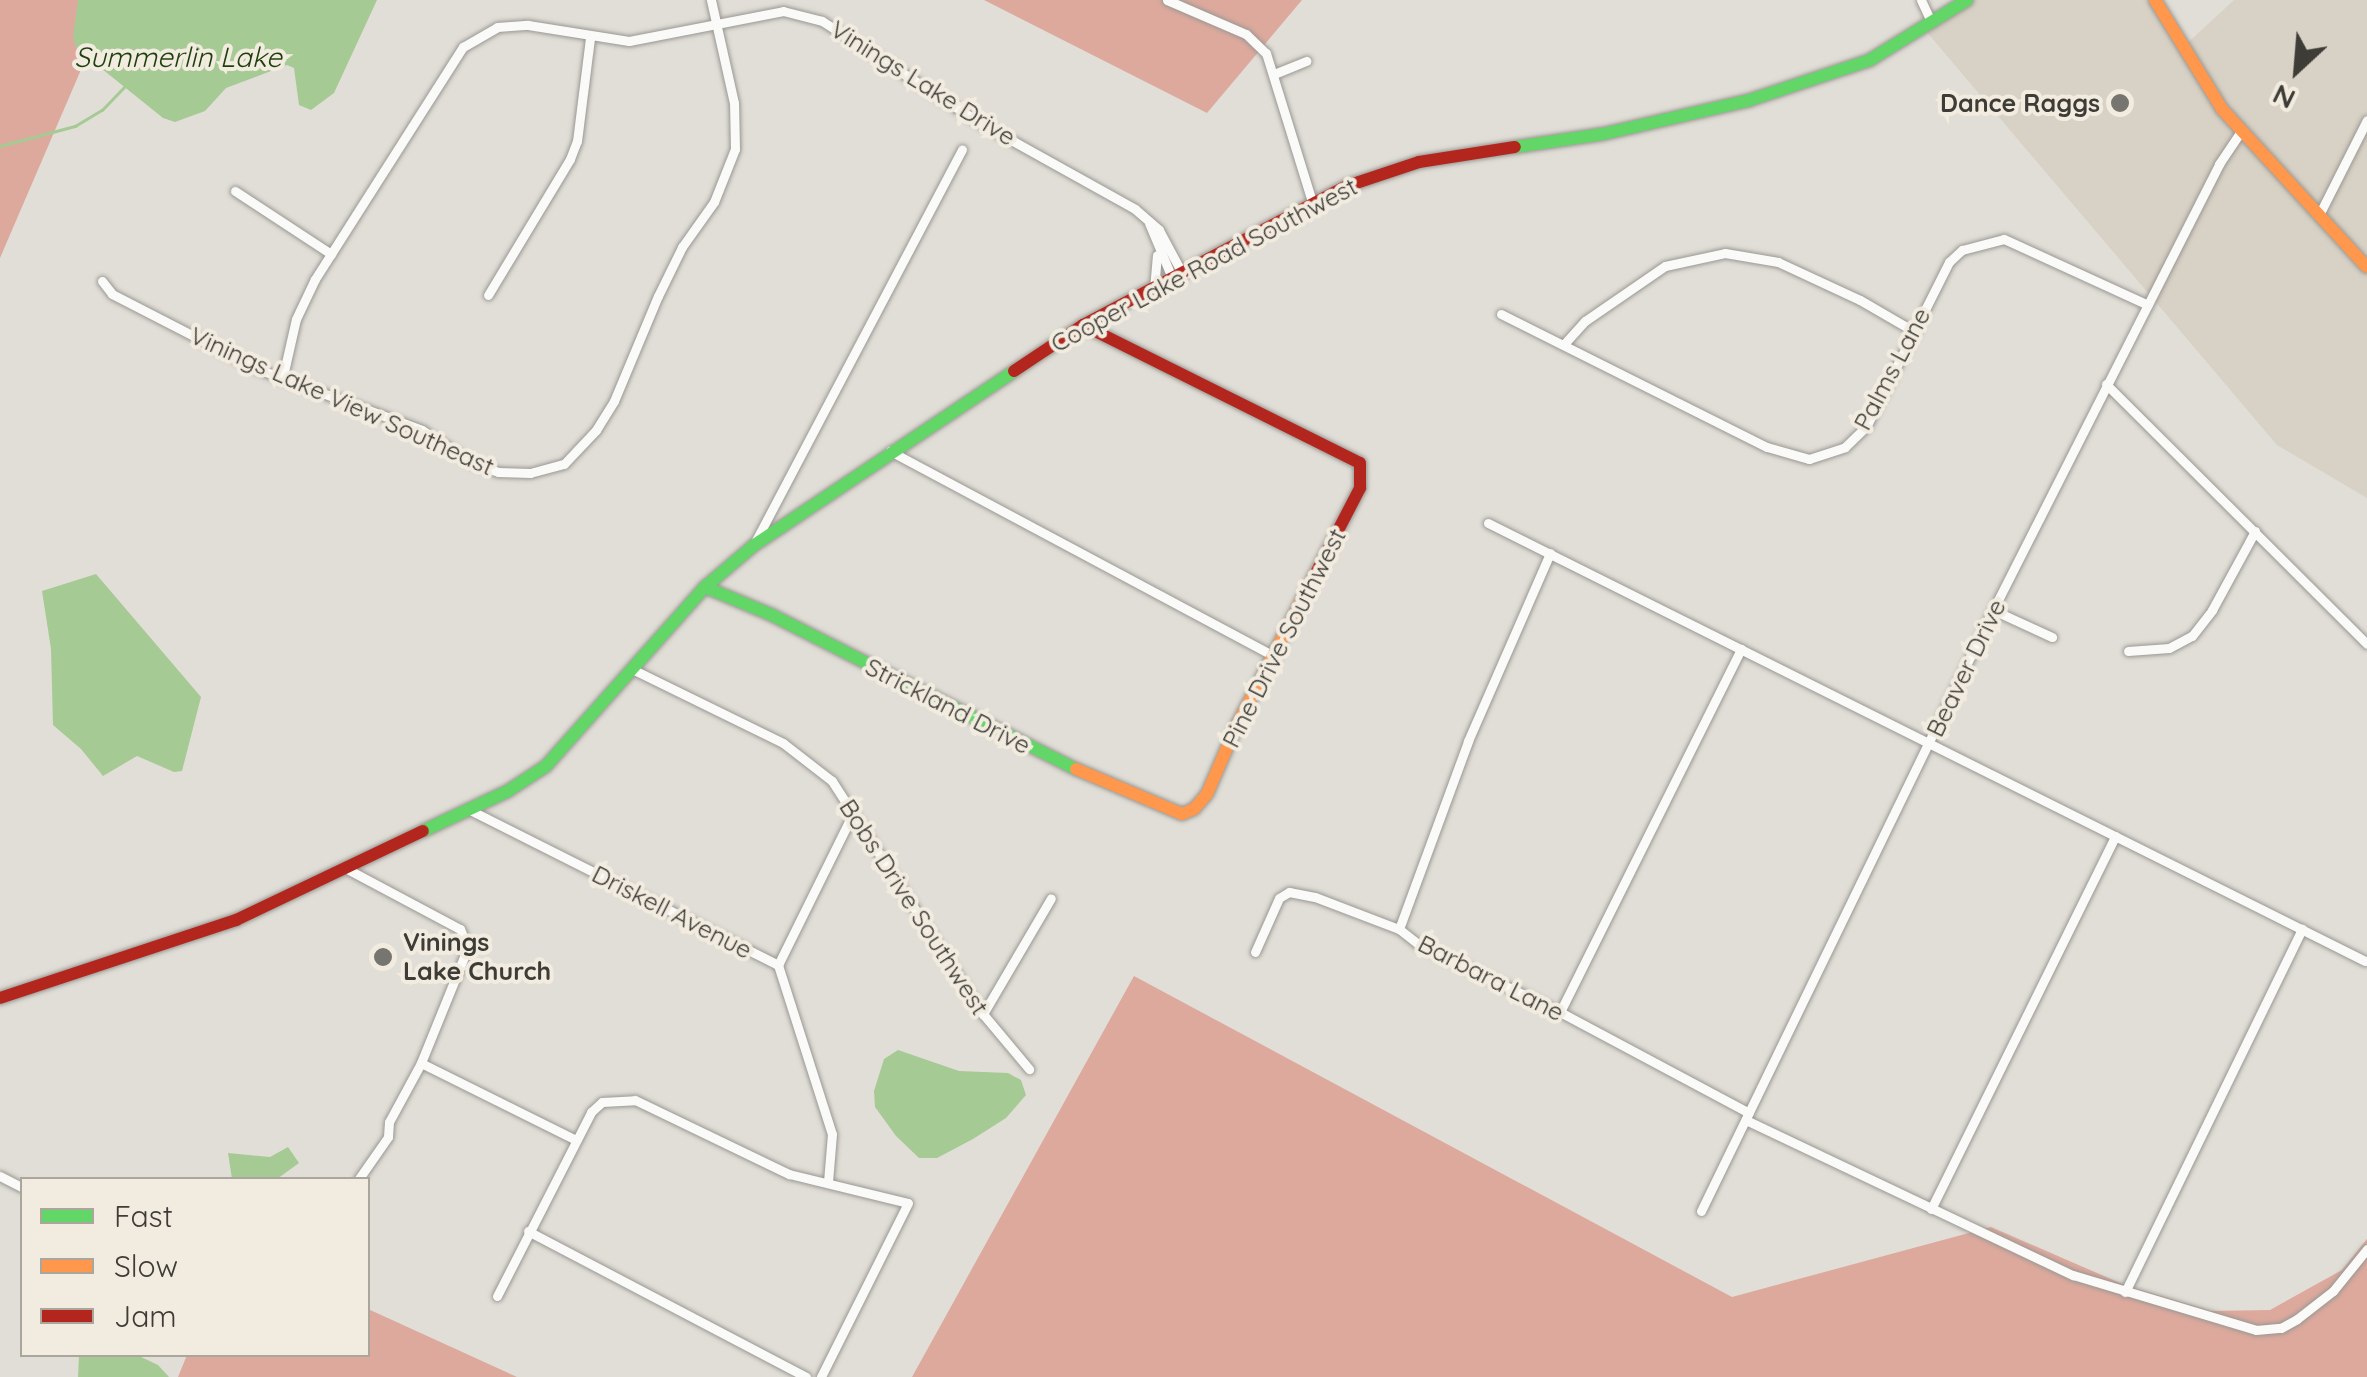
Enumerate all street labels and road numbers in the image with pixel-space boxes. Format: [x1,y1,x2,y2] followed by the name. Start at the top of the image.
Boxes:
[825,14,1021,152] street label: Vinings Lake Drive
[1046,171,1362,359] street label: Cooper Lake Road Southwest
[1847,303,1937,435] street label: Palms Lane
[185,320,499,482] street label: Vinings Lake View Southeast
[1216,523,1352,753] street label: Pine Drive Southwest
[1920,594,2012,742] street label: Beaver Drive
[860,652,1036,760] street label: Strickland Drive
[833,793,995,1021] street label: Bobs Drive Southwest
[587,859,757,965] street label: Driskell Avenue
[1413,928,1569,1028] street label: Barbara Lane

